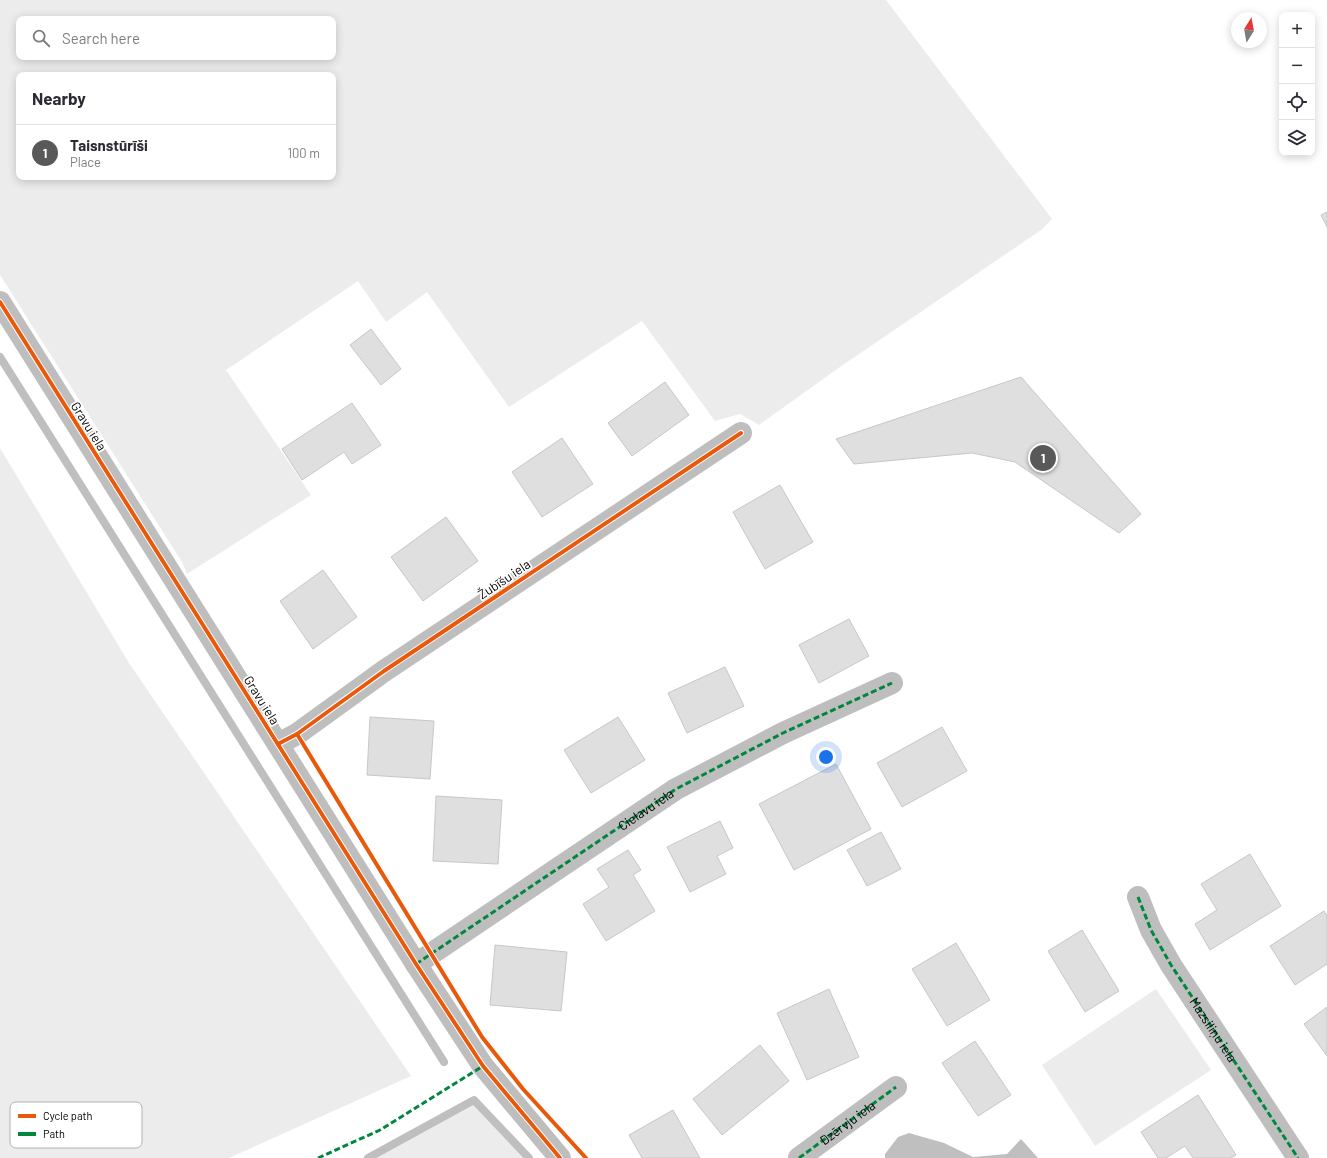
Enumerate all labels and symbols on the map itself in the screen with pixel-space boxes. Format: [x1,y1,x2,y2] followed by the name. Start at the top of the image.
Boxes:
[1231,12,1267,48] north arrow
[68,398,110,454] street label: Gravu iela
[1030,443,1056,473] pin: 1
[475,556,533,602] street label: Žubīšu iela
[241,672,283,728] street label: Gravu iela
[816,747,836,767] your location
[615,785,677,834] street label: Cielavu iela
[1186,994,1241,1065] street label: Mazsiliņu iela
[817,1097,878,1148] street label: Dzērvju iela
[10,1102,142,1148] legend
[43,1109,93,1122] text: Cycle path
[43,1127,65,1140] text: Path

